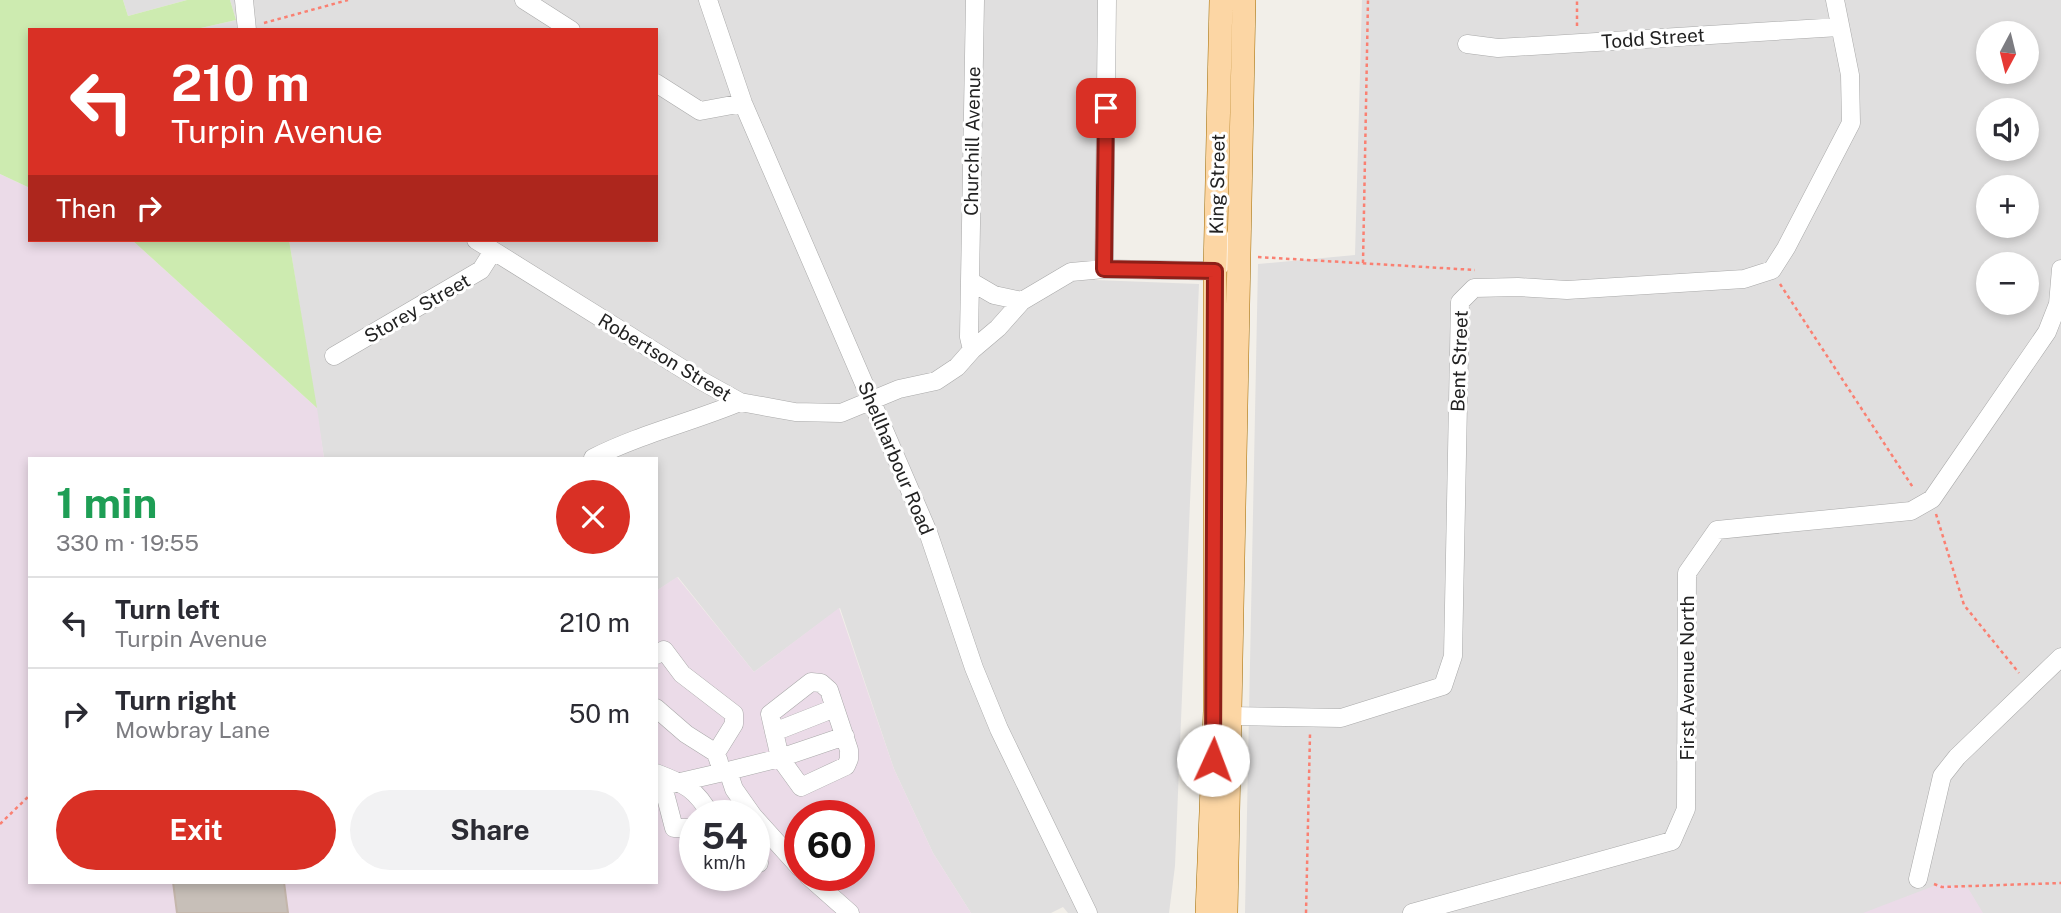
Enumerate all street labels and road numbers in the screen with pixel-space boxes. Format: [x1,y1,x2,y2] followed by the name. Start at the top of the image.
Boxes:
[1601,23,1705,53] street label: Todd Street
[960,66,984,216] street label: Churchill Avenue
[1205,133,1229,235] street label: King Street
[360,269,474,347] street label: Storey Street
[594,309,736,405] street label: Robertson Street
[1446,310,1472,412] street label: Bent Street
[854,378,938,538] street label: Shellharbour Road
[1676,595,1698,761] street label: First Avenue North

